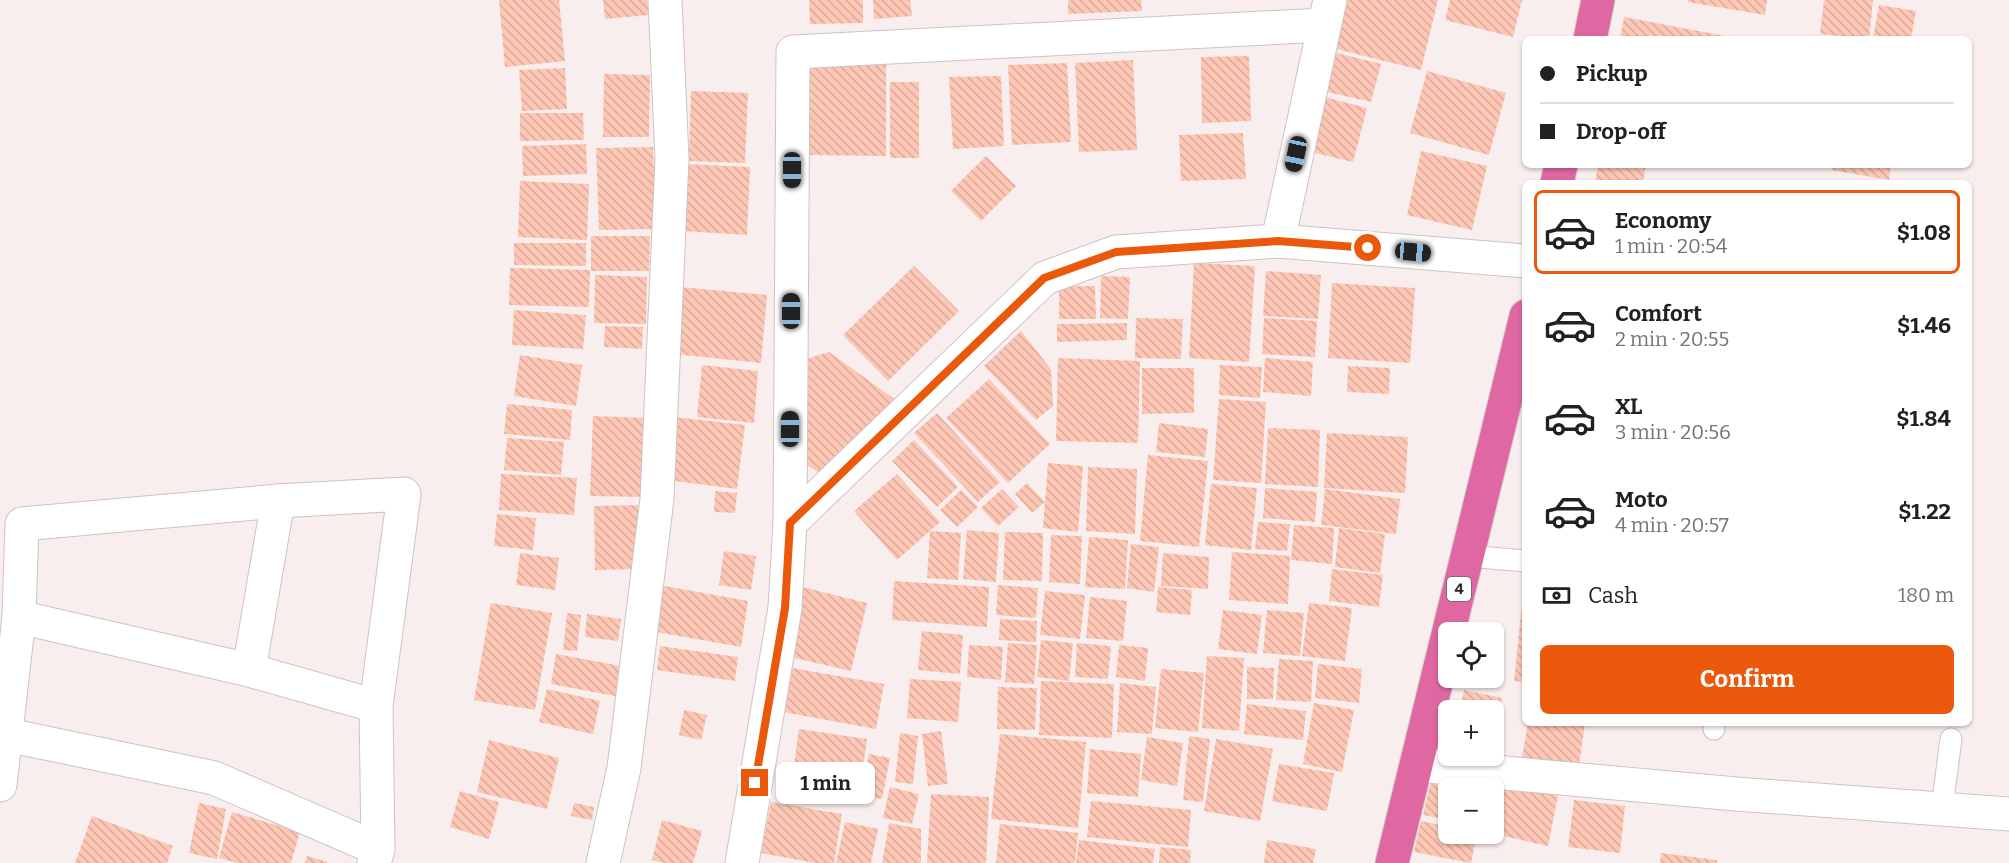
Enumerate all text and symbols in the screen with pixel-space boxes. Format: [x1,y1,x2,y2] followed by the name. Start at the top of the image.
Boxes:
[1576,60,1648,87] text: Pickup
[1576,118,1666,145] text: Drop-off
[1283,135,1309,173] car
[783,152,801,188] car
[1543,205,1597,259] icon: car
[1615,207,1711,234] text: Economy
[1897,219,1951,246] text: $1.08
[1354,234,1381,261] route start
[1615,234,1727,258] text: 1 min · 20:54
[1394,241,1432,263] car
[782,293,800,329] car
[1543,298,1597,352] icon: car
[1615,300,1702,327] text: Comfort
[1897,312,1951,339] text: $1.46
[1615,327,1729,351] text: 2 min · 20:55
[1543,391,1597,445] icon: car
[1615,393,1642,420] text: XL
[1896,405,1951,432] text: $1.84
[781,411,799,447] car
[1615,420,1731,444] text: 3 min · 20:56
[1543,484,1597,538] icon: car
[1615,486,1668,513] text: Moto
[1898,498,1951,525] text: $1.22
[1615,513,1729,537] text: 4 min · 20:57
[1447,577,1471,601] road number: 4
[1540,579,1573,612] icon: cash
[1588,582,1638,609] text: Cash
[1898,583,1954,607] text: 180 m
[1438,622,1504,844] map controls
[1438,622,1504,688] button: locate
[1540,645,1954,714] button: Confirm
[1438,700,1504,766] button: +
[776,762,875,804] callout: 1 min
[741,769,768,796] route end
[800,771,851,795] text: 1 min
[1438,778,1504,844] button: −

